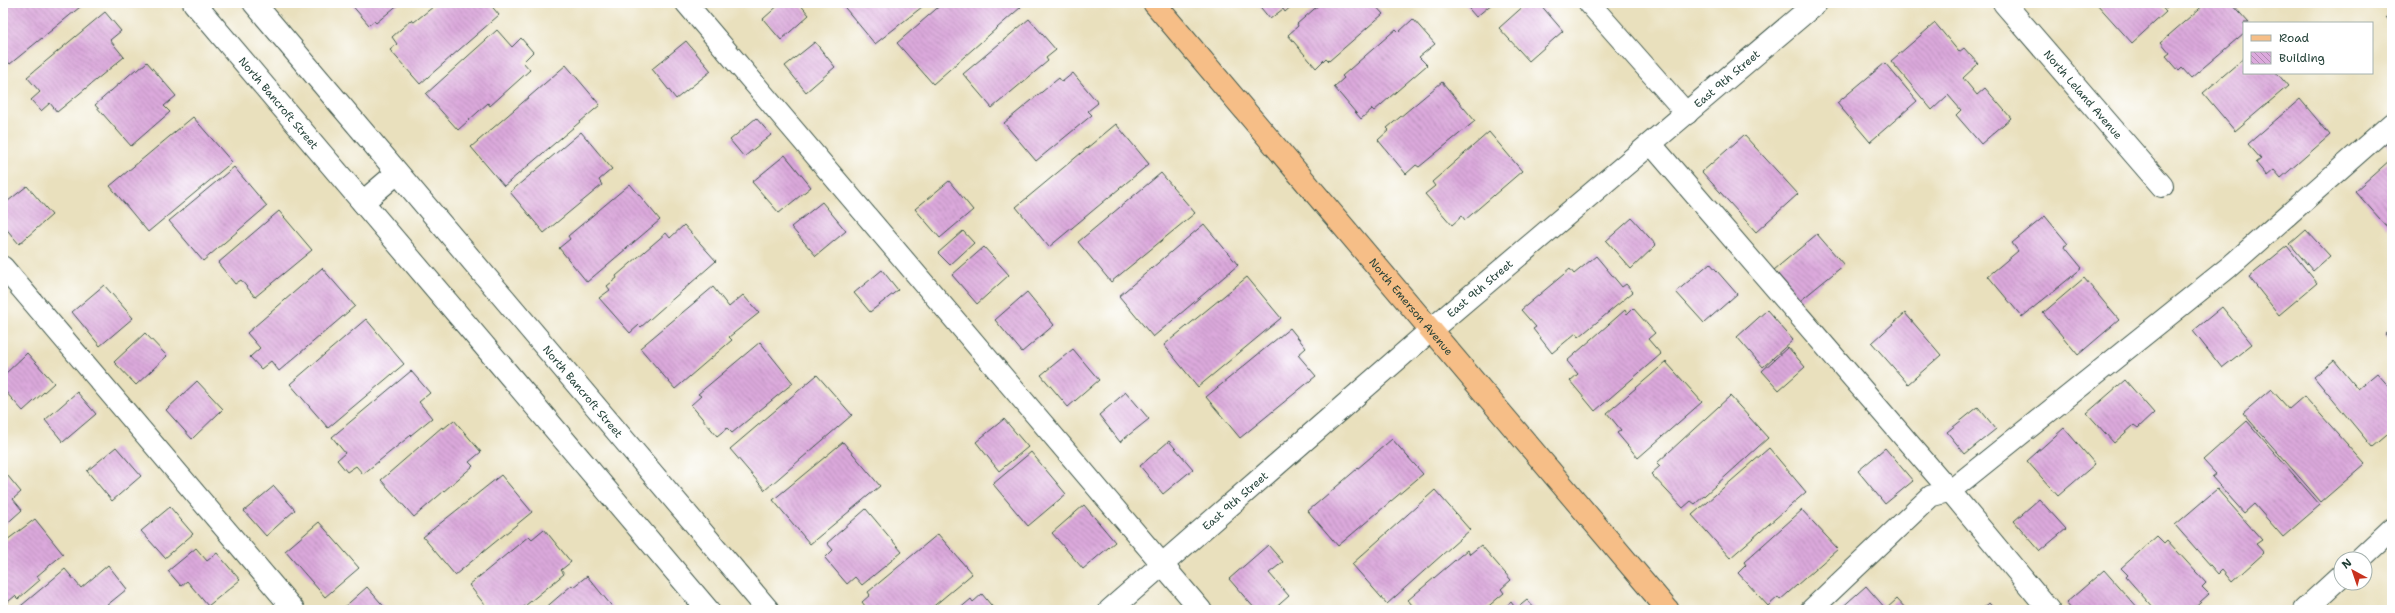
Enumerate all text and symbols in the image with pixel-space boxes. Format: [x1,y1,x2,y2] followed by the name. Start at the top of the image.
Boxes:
[2243,22,2373,74] legend
[2279,30,2310,46] text: Road
[1690,46,1763,111] street label: East 9th Street
[2040,47,2126,142] street label: North Leland Avenue
[2279,50,2325,66] text: Building
[235,54,322,152] street label: North Bancroft Street
[1366,255,1457,359] street label: North Emerson Avenue
[1443,256,1516,321] street label: East 9th Street
[540,342,626,441] street label: North Bancroft Street
[1199,468,1271,534] street label: East 9th Street
[2333,551,2373,591] north arrow
[2339,555,2355,572] text: N

